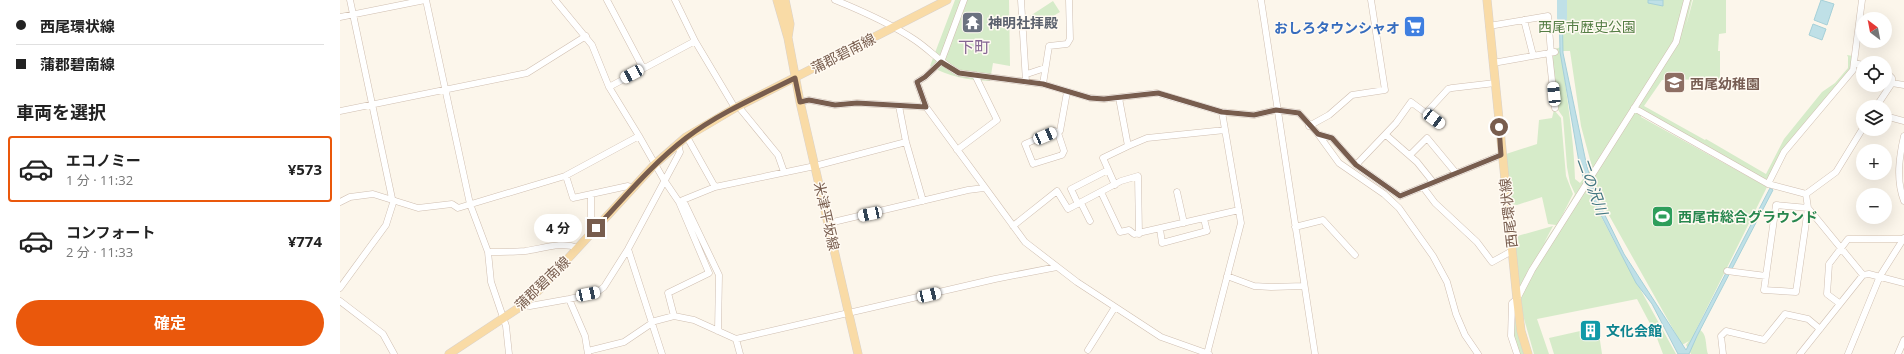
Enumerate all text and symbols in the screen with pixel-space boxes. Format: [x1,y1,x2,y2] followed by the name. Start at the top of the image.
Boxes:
[959,9,985,35] temple icon: 神明社拝殿
[1856,12,1892,48] north arrow
[1856,12,1892,224] map controls
[988,13,1058,32] place label: 神明社拝殿
[1402,14,1428,40] supermarket icon: おしろタウンシャオ
[40,16,115,36] text: 西尾環状線
[1538,17,1636,36] park label: 西尾市歴史公園
[1274,18,1400,37] place label: おしろタウンシャオ
[808,29,878,77] street label: 蒲郡碧南線
[958,36,990,58] district label: 下町
[40,54,115,74] text: 蒲郡碧南線
[1856,56,1892,92] button: locate
[619,63,645,85] car
[1662,70,1688,96] school or university icon: 西尾幼稚園
[1690,74,1760,93] place label: 西尾幼稚園
[1547,81,1561,107] car
[16,100,106,124] text: 車両を選択
[1856,100,1892,136] button: layers
[1421,107,1447,131] car
[1490,118,1508,136] route start
[1032,126,1058,146] car
[1856,144,1892,180] button: +
[66,150,141,170] text: エコノミー
[18,151,54,187] icon: car
[1573,154,1613,219] water label: 二の沢川
[288,159,322,179] text: ¥573
[66,171,133,189] text: 1 分 · 11:32
[1495,177,1521,249] street label: 西尾環状線
[810,180,844,252] street label: 米津平坂線
[1856,188,1892,224] button: −
[1650,203,1676,229] sports icon: 西尾市総合グラウンド
[857,206,883,222] car
[1678,207,1818,226] place label: 西尾市総合グラウンド
[534,214,582,242] callout: 4 分
[546,219,570,237] text: 4 分
[587,219,605,237] route end
[66,222,156,242] text: コンフォート
[18,223,54,259] icon: car
[288,231,322,251] text: ¥774
[66,243,133,261] text: 2 分 · 11:33
[510,252,574,314] street label: 蒲郡碧南線
[575,286,601,302] car
[916,286,942,304] car
[16,300,324,346] button: 確定
[1577,317,1603,343] building icon: 文化会館
[1606,321,1662,340] place label: 文化会館

